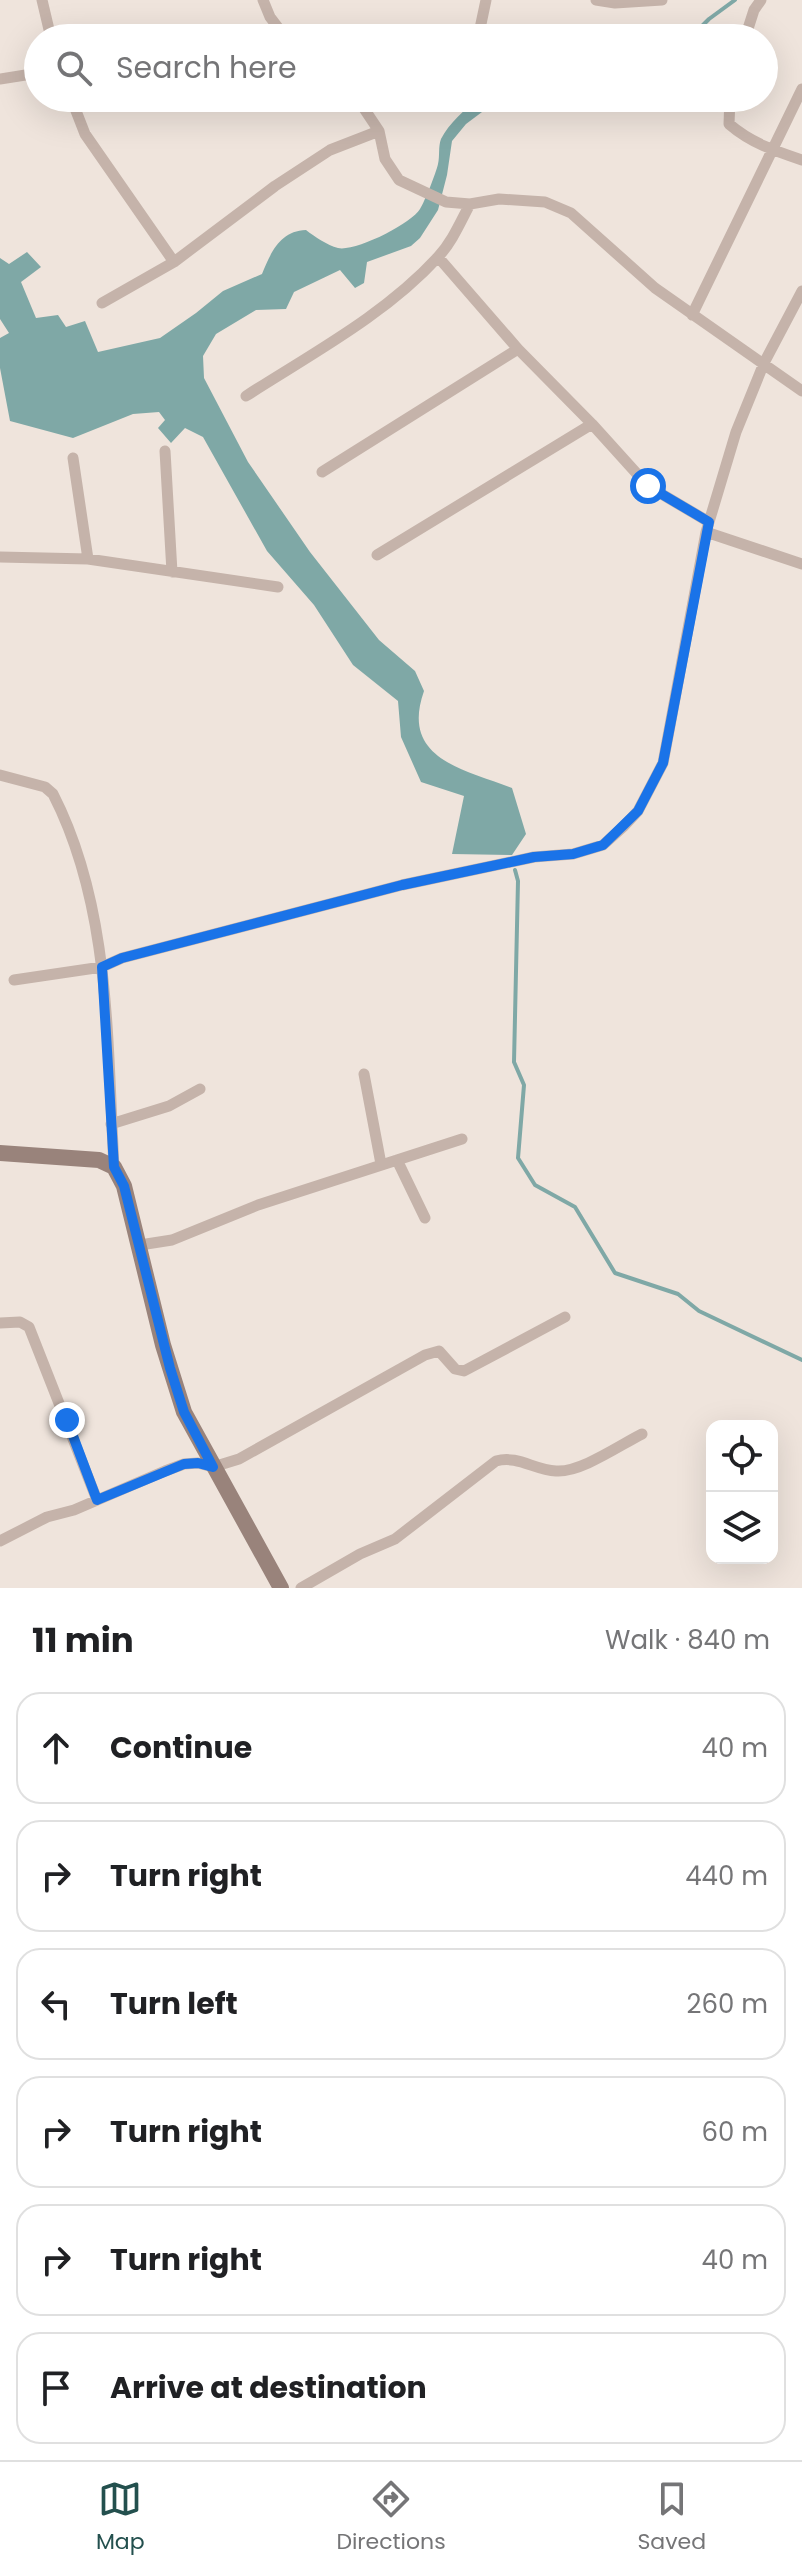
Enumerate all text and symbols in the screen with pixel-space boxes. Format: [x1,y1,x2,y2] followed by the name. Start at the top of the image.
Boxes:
[24,24,778,112] search box
[52,46,96,90] icon: search
[116,46,297,89] text: Search here
[630,468,666,504] route start
[49,1402,85,1438] route end
[706,1420,778,1564] map controls
[706,1420,778,1492] button: locate
[706,1492,778,1564] button: layers
[32,1616,134,1664] text: 11 min
[605,1622,770,1658] text: Walk · 840 m
[34,1726,78,1770] icon: ahead
[110,1726,252,1769] text: Continue
[702,1730,768,1766] text: 40 m
[34,1854,78,1898] icon: right
[110,1854,262,1897] text: Turn right
[685,1858,768,1894] text: 440 m
[34,1982,78,2026] icon: left
[110,1982,238,2025] text: Turn left
[686,1986,768,2022] text: 260 m
[34,2110,78,2154] icon: right
[110,2110,262,2153] text: Turn right
[701,2114,768,2150] text: 60 m
[34,2238,78,2282] icon: right
[110,2238,262,2281] text: Turn right
[702,2242,768,2278] text: 40 m
[34,2366,78,2410] icon: arrive
[110,2366,427,2409] text: Arrive at destination
[96,2477,145,2558] tab: Map
[336,2477,446,2558] tab: Directions
[637,2477,706,2558] tab: Saved

